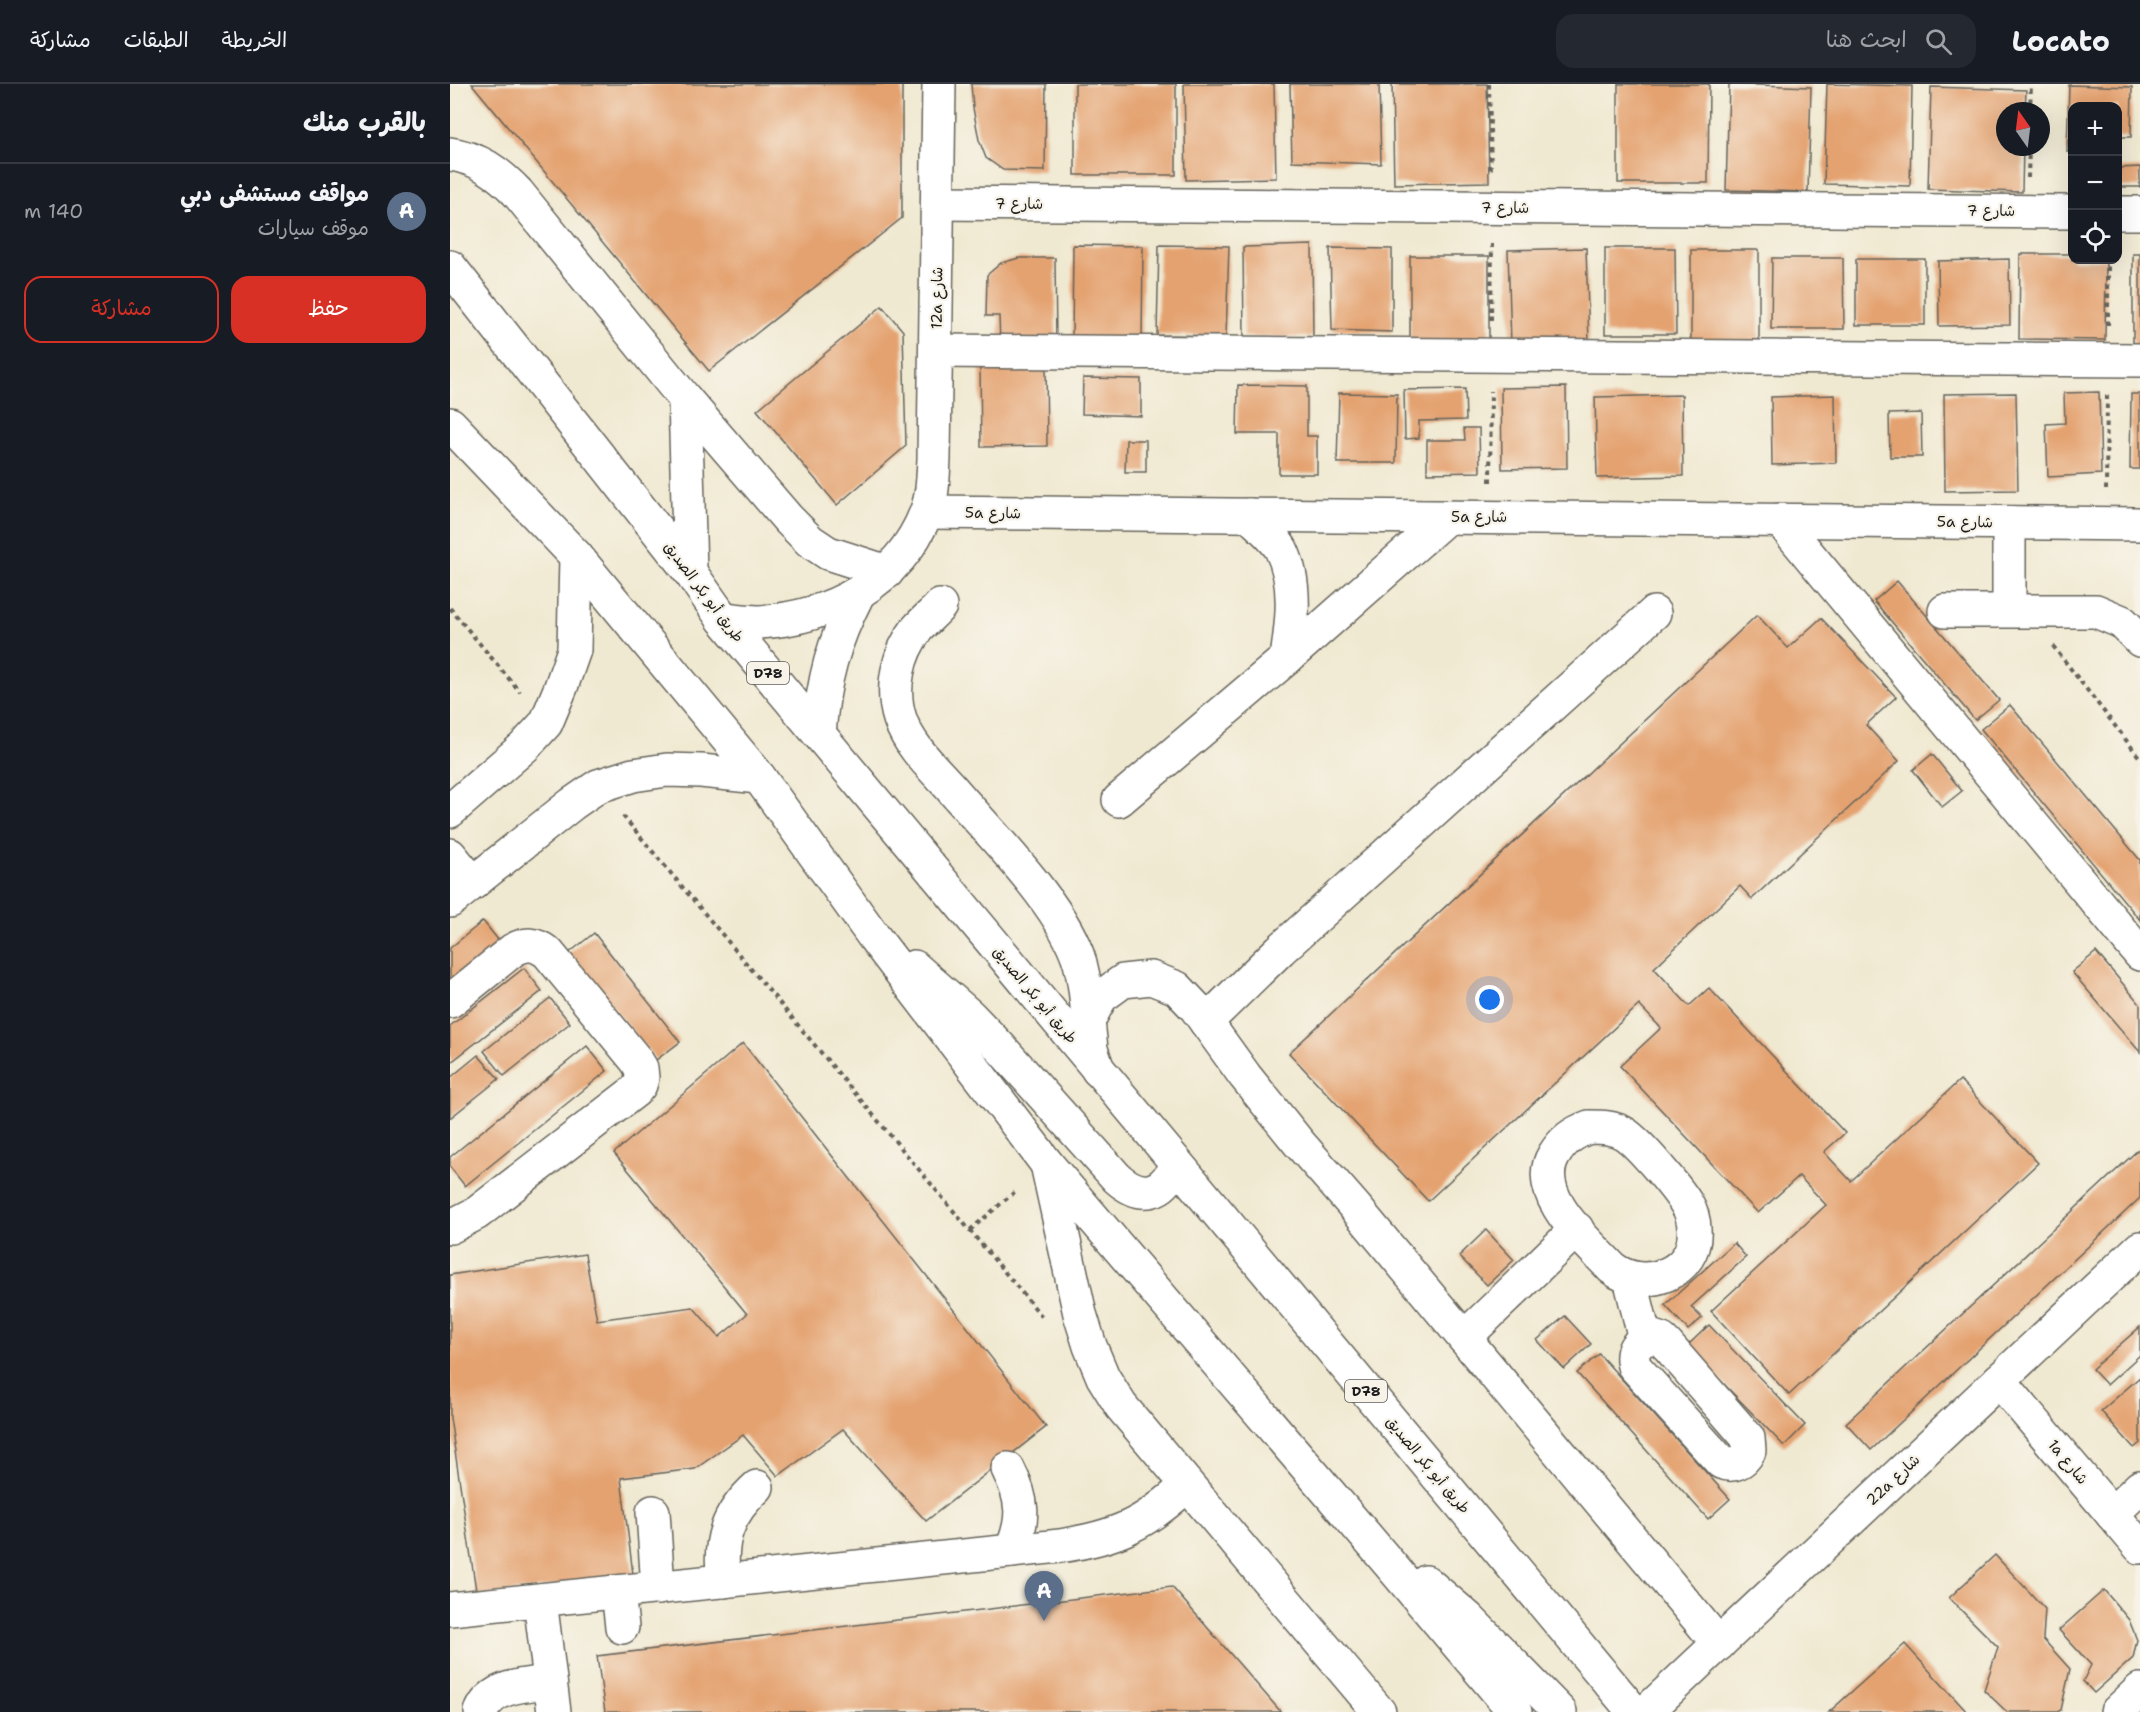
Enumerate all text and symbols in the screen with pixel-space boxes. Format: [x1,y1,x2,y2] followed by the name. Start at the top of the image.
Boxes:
[1556,14,1976,68] search box
[2012,22,2110,60] text: Locato
[1826,25,1907,54] text: ابحث هنا
[1922,25,1955,58] icon: search
[30,26,91,54] text: مشاركة
[124,26,189,54] text: الطبقات
[222,26,287,54] text: الخريطة
[1996,102,2050,156] north arrow
[2068,102,2122,264] map controls
[2068,102,2122,156] button: +
[303,104,426,139] text: بالقرب منك
[2068,156,2122,210] button: −
[180,179,369,208] text: مواقف مستشفى دبي
[995,194,1043,214] street label: شارع 7
[24,198,83,224] text: 140 m
[399,198,414,224] text: A
[1481,198,1529,218] street label: شارع 7
[1967,201,2015,221] street label: شارع 7
[2068,210,2122,264] button: locate
[258,215,369,241] text: موقف سيارات
[926,267,948,329] street label: 12a شارع
[24,276,219,343] button: مشاركة
[231,276,426,343] button: حفظ
[965,503,1021,523] street label: 5a شارع
[1451,507,1507,527] street label: 5a شارع
[1937,512,1993,532] street label: 5a شارع
[660,538,748,646] street label: طريق أبو بكر الصديق
[747,662,789,684] road number: D78
[988,942,1082,1048] street label: طريق أبو بكر الصديق
[1475,985,1504,1014] your location
[1345,1380,1387,1402] road number: D78
[1381,1412,1475,1518] street label: طريق أبو بكر الصديق
[2043,1435,2093,1489] street label: 1a شارع
[1862,1450,1924,1510] street label: 22a شارع
[1024,1572,1064,1621] pin: A

